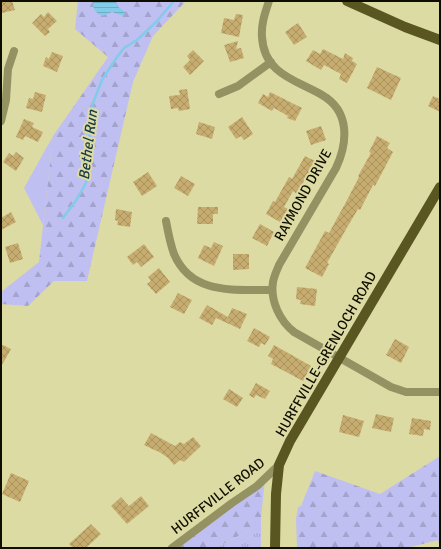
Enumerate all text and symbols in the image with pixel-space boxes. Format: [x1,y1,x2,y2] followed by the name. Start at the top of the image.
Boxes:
[75,108,101,181] water label: Bethel Run
[271,146,335,244] street label: RAYMOND DRIVE
[272,268,380,440] street label: HURFFVILLE-GRENLOCH ROAD
[168,454,268,538] street label: HURFFVILLE ROAD

